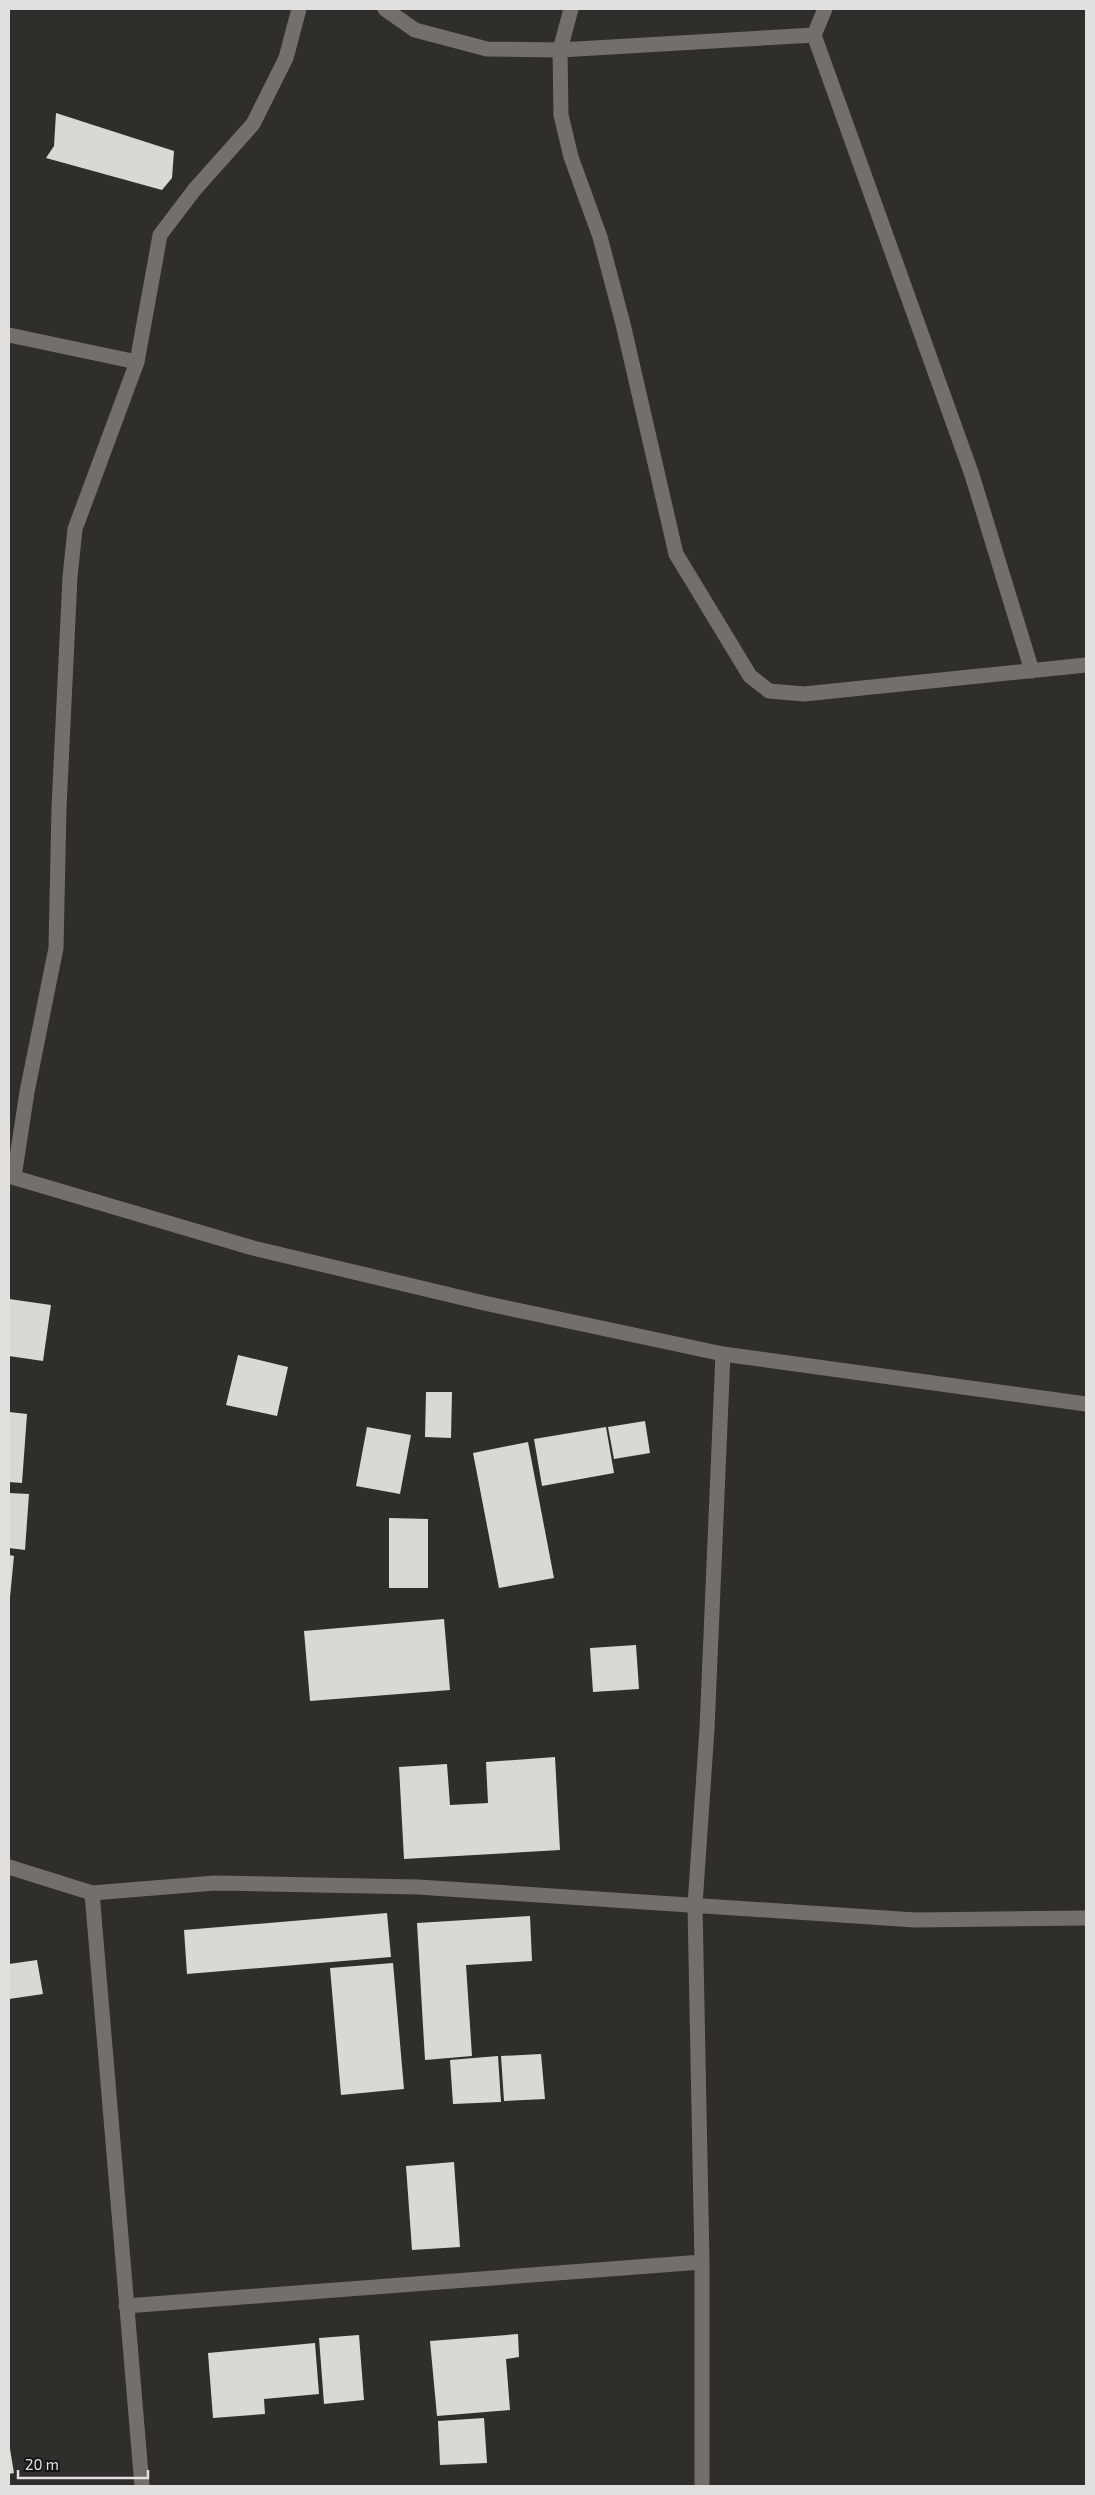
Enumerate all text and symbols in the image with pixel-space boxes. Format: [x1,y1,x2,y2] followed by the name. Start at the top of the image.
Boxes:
[18,2448,148,2480] scale bar
[25,2455,59,2473] text: 20 m

